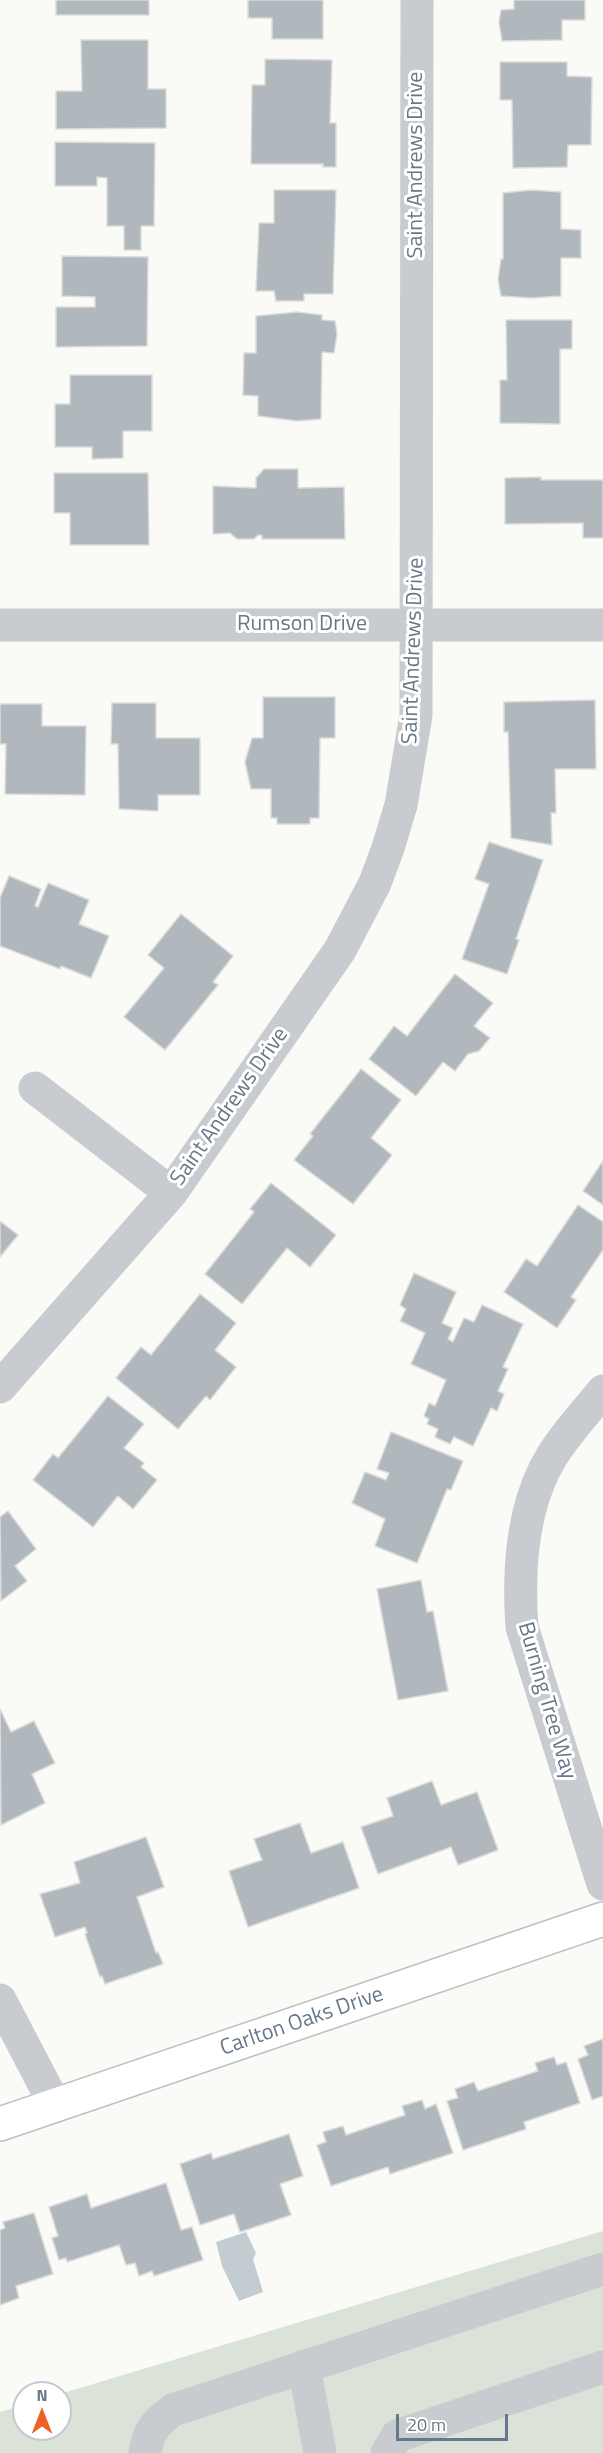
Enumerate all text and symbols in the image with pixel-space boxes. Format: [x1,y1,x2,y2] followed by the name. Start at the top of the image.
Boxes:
[404,72,430,258] street label: Saint Andrews Drive
[398,557,430,745] street label: Saint Andrews Drive
[237,612,367,638] street label: Rumson Drive
[166,1023,294,1191] street label: Saint Andrews Drive
[511,1619,581,1783] street label: Burning Tree Way
[217,1982,387,2062] street label: Carlton Oaks Drive
[12,2381,72,2441] north arrow
[36,2383,48,2407] text: N
[399,2402,512,2440] scale bar
[407,2411,446,2438] text: 20 m

